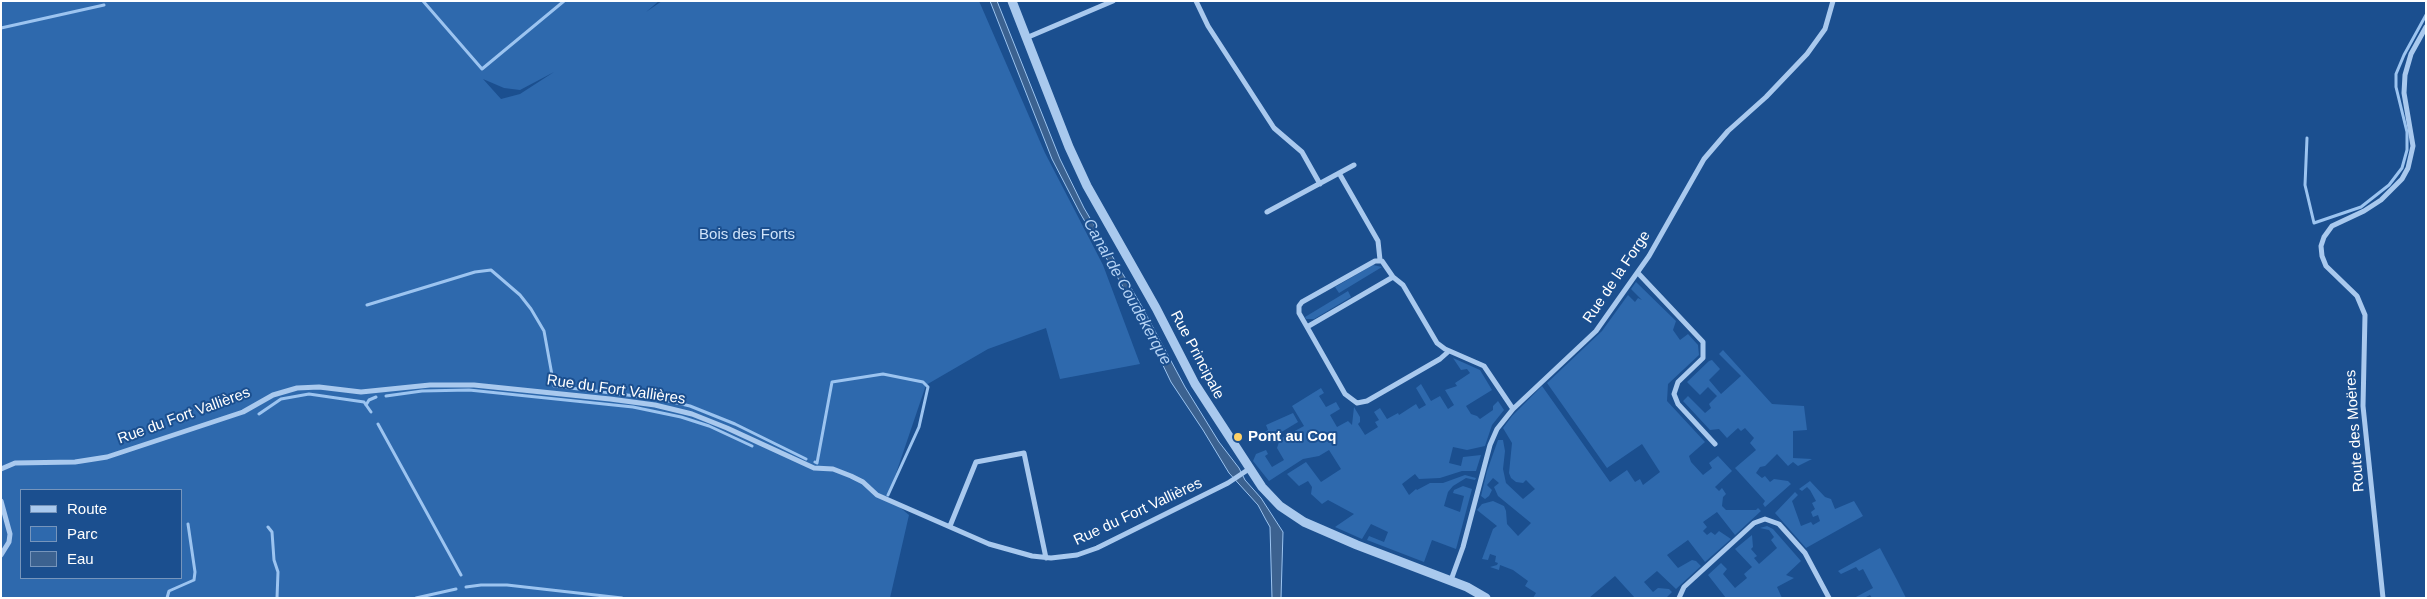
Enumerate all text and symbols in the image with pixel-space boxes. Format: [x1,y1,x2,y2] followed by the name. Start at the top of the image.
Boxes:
[1079,215,1175,369] water label: Canal de Coudekerque
[699,226,795,244] park label: Bois des Forts
[1579,227,1655,327] street label: Rue de la Forge
[1166,308,1228,402] street label: Rue Principale
[2342,369,2368,493] street label: Route des Moëres
[546,371,686,409] street label: Rue du Fort Vallières
[115,384,253,448] street label: Rue du Fort Vallières
[1248,428,1336,446] place label: Pont au Coq
[1232,431,1244,443] marker: Pont au Coq
[1071,474,1205,550] street label: Rue du Fort Vallières
[20,489,182,579] legend
[67,500,107,517] text: Route
[67,525,98,542] text: Parc
[67,550,94,567] text: Eau

